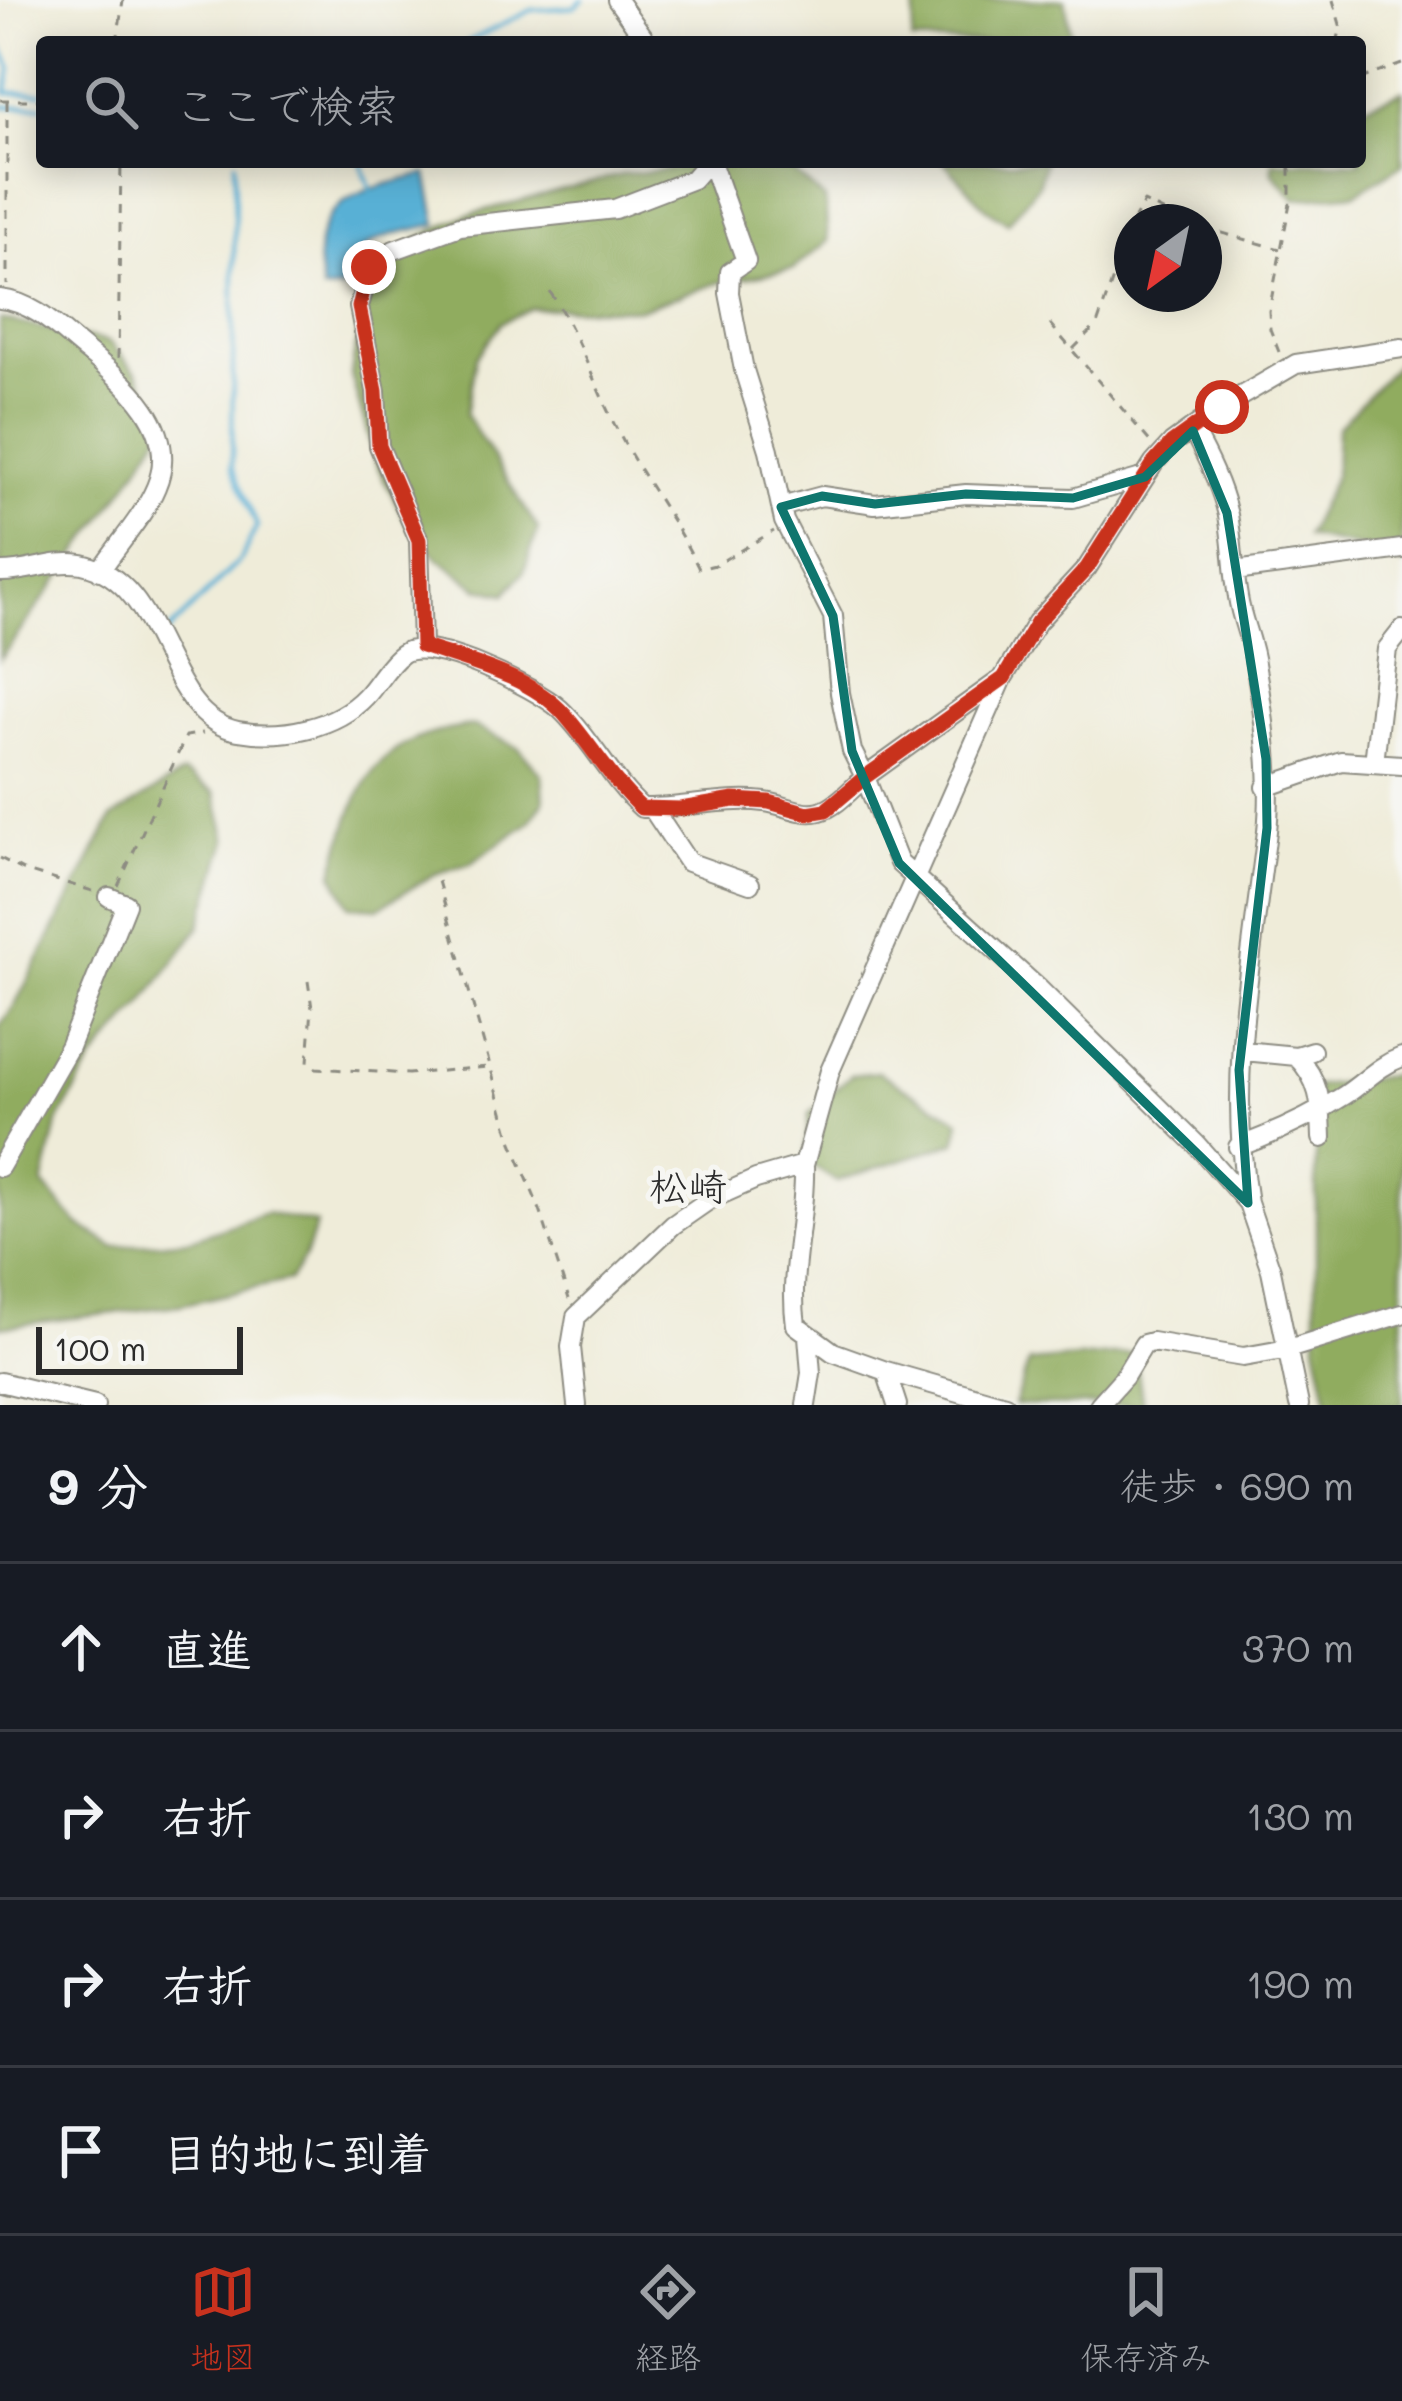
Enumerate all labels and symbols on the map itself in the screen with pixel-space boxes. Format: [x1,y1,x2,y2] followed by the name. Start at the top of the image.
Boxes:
[1114,204,1222,312] north arrow
[342,240,396,294] route end
[1195,380,1249,434] route start
[649,1160,727,1211] district label: 松崎
[36,1321,243,1374] scale bar

